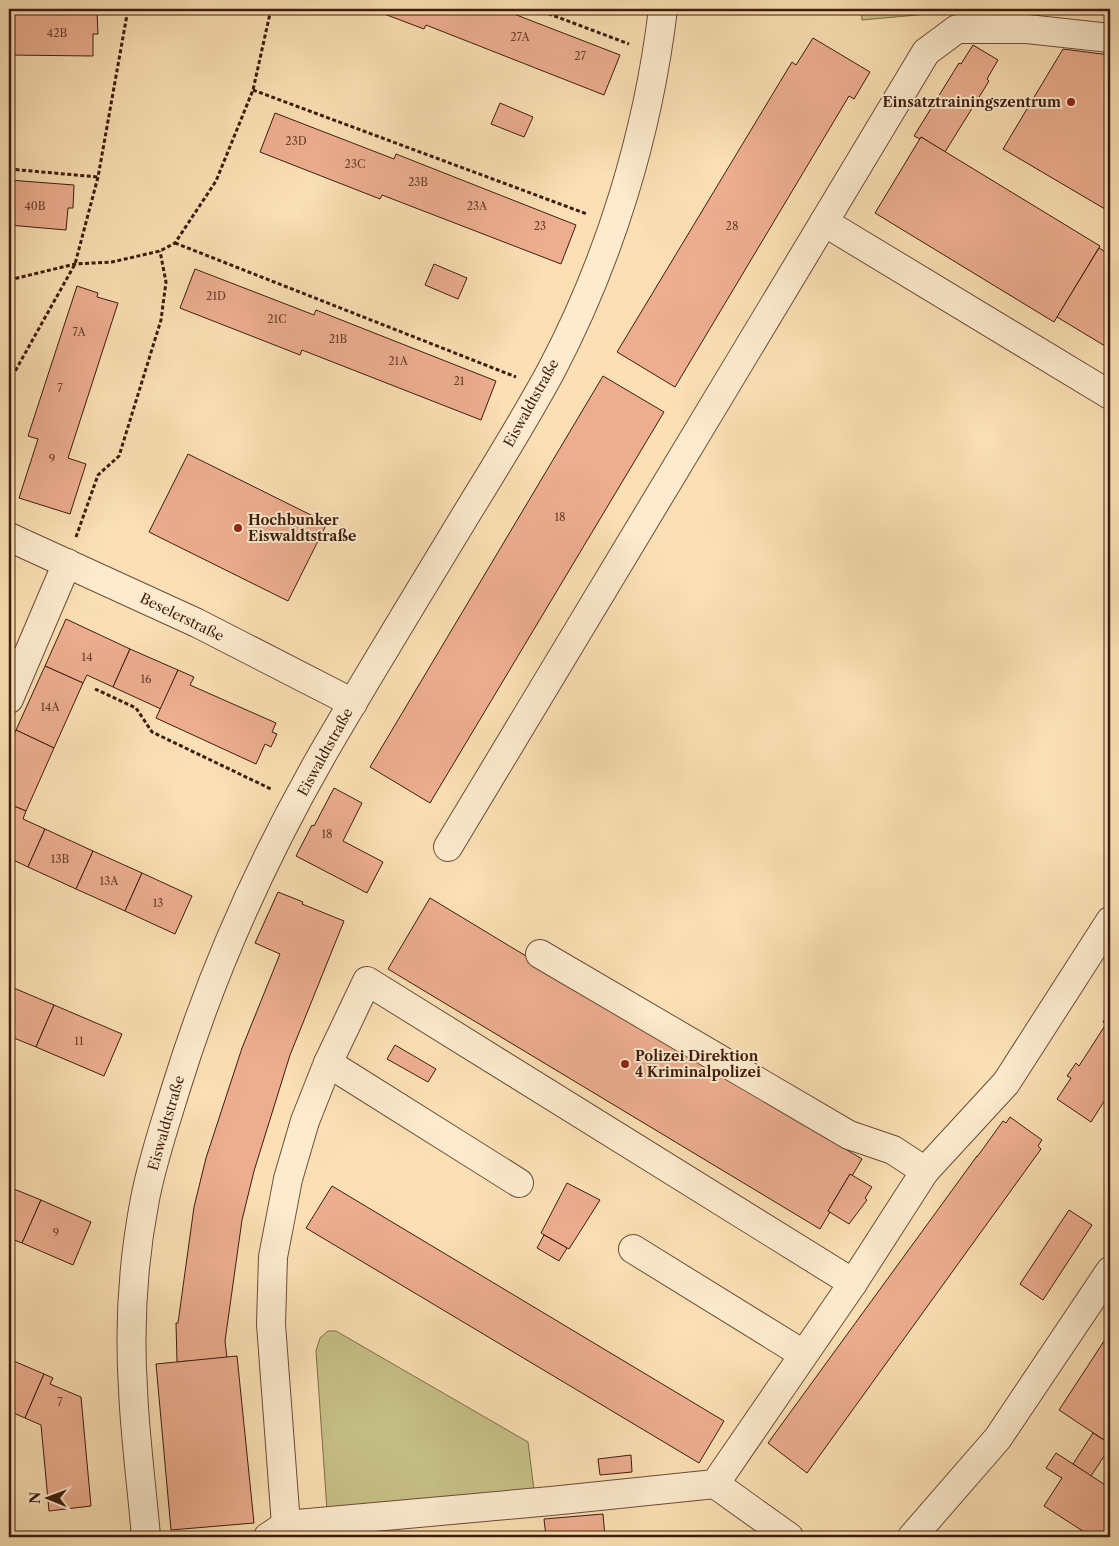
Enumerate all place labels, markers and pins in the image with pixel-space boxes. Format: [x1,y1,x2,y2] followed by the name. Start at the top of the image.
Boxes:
[882,93,1061,111] place label: Einsatztrainingszentrum
[1065,96,1077,108] marker: Einsatztrainingszentrum
[248,511,356,545] place label: Hochbunker Eiswaldtstraße
[232,522,244,534] marker: Hochbunker Eiswaldtstraße
[635,1047,761,1081] place label: Polizei Direktion 4 Kriminalpolizei
[619,1058,631,1070] marker: Polizei Direktion 4 Kriminalpolizei

